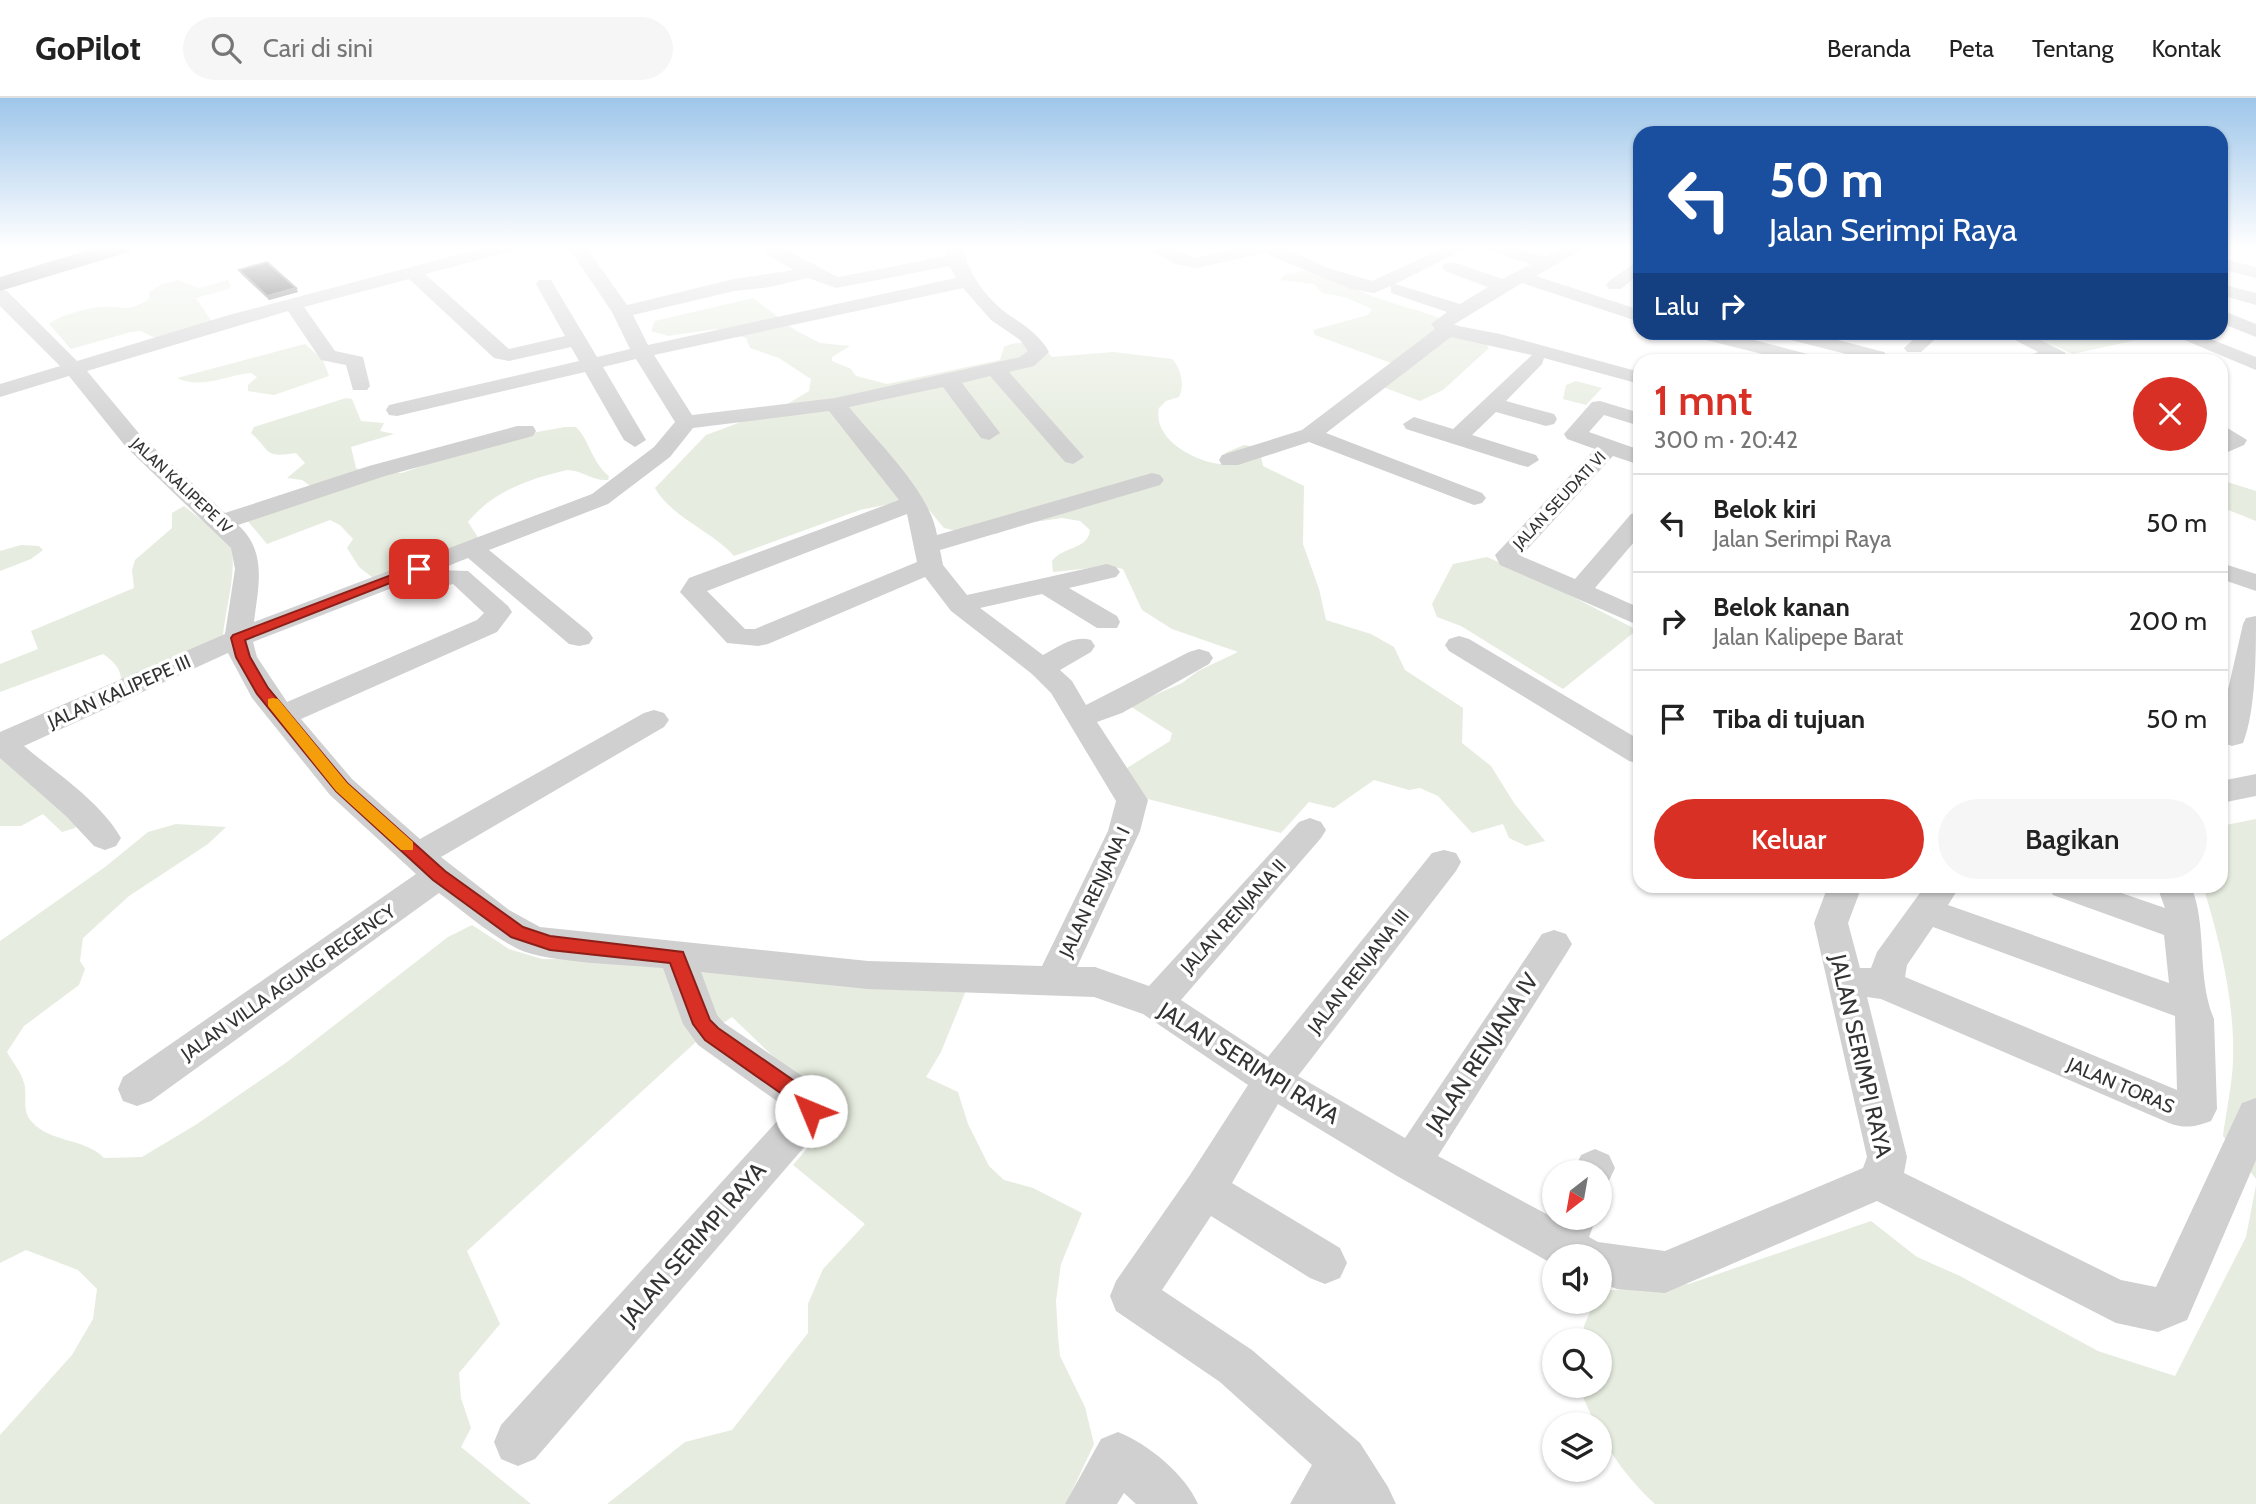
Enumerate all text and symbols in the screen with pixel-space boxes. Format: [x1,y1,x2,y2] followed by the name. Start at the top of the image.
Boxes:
[183,17,673,80] search box
[35,28,141,68] text: GoPilot
[207,29,245,67] icon: search
[263,32,373,64] text: Cari di sini
[1827,34,1911,63] text: Beranda
[1949,34,1994,63] text: Peta
[2032,34,2113,63] text: Tentang
[2151,34,2221,63] text: Kontak
[1769,150,1884,209] text: 50 m
[1654,154,1745,245] icon: left
[1769,210,2017,249] text: Jalan Serimpi Raya
[1713,287,1751,325] icon: right
[1654,290,1699,322] text: Lalu
[1654,374,1752,426] text: 1 mnt
[2133,377,2207,451] button: close
[1654,426,1798,454] text: 300 m · 20:42
[126,433,236,537] street label: JALAN KALIPEPE IV
[1508,447,1610,554] street label: JALAN SEUDATI VI
[1713,493,1816,525] text: Belok kiri
[1654,504,1692,542] icon: left
[2146,507,2207,539] text: 50 m
[1713,525,1891,553] text: Jalan Serimpi Raya
[389,539,449,599] pin
[400,550,438,588] icon: arrive
[1713,591,1850,623] text: Belok kanan
[1654,602,1692,640] icon: right
[2128,605,2207,637] text: 200 m
[1713,623,1903,651] text: Jalan Kalipepe Barat
[43,650,194,734] street label: JALAN KALIPEPE III
[1654,700,1692,738] icon: arrive
[1713,703,1865,735] text: Tiba di tujuan
[2146,703,2207,735] text: 50 m
[1654,799,1924,879] button: Keluar
[1938,799,2207,879] button: Bagikan
[1054,823,1135,962] street label: JALAN RENJANA I
[1175,854,1291,979] street label: JALAN RENJANA II
[176,899,400,1066] street label: JALAN VILLA AGUNG REGENCY
[1302,905,1414,1039] street label: JALAN RENJANA III
[1824,951,1898,1160] street label: JALAN SERIMPI RAYA
[1419,968,1544,1139] street label: JALAN RENJANA IV
[1153,995,1345,1130] street label: JALAN SERIMPI RAYA
[2063,1052,2178,1118] street label: JALAN TORAS
[774,1074,848,1148] position arrow
[614,1156,772,1332] street label: JALAN SERIMPI RAYA
[1542,1160,1612,1230] north arrow
[1542,1160,1612,1482] map controls
[1542,1244,1612,1314] button: sound
[1542,1328,1612,1398] button: search
[1542,1412,1612,1482] button: layers

